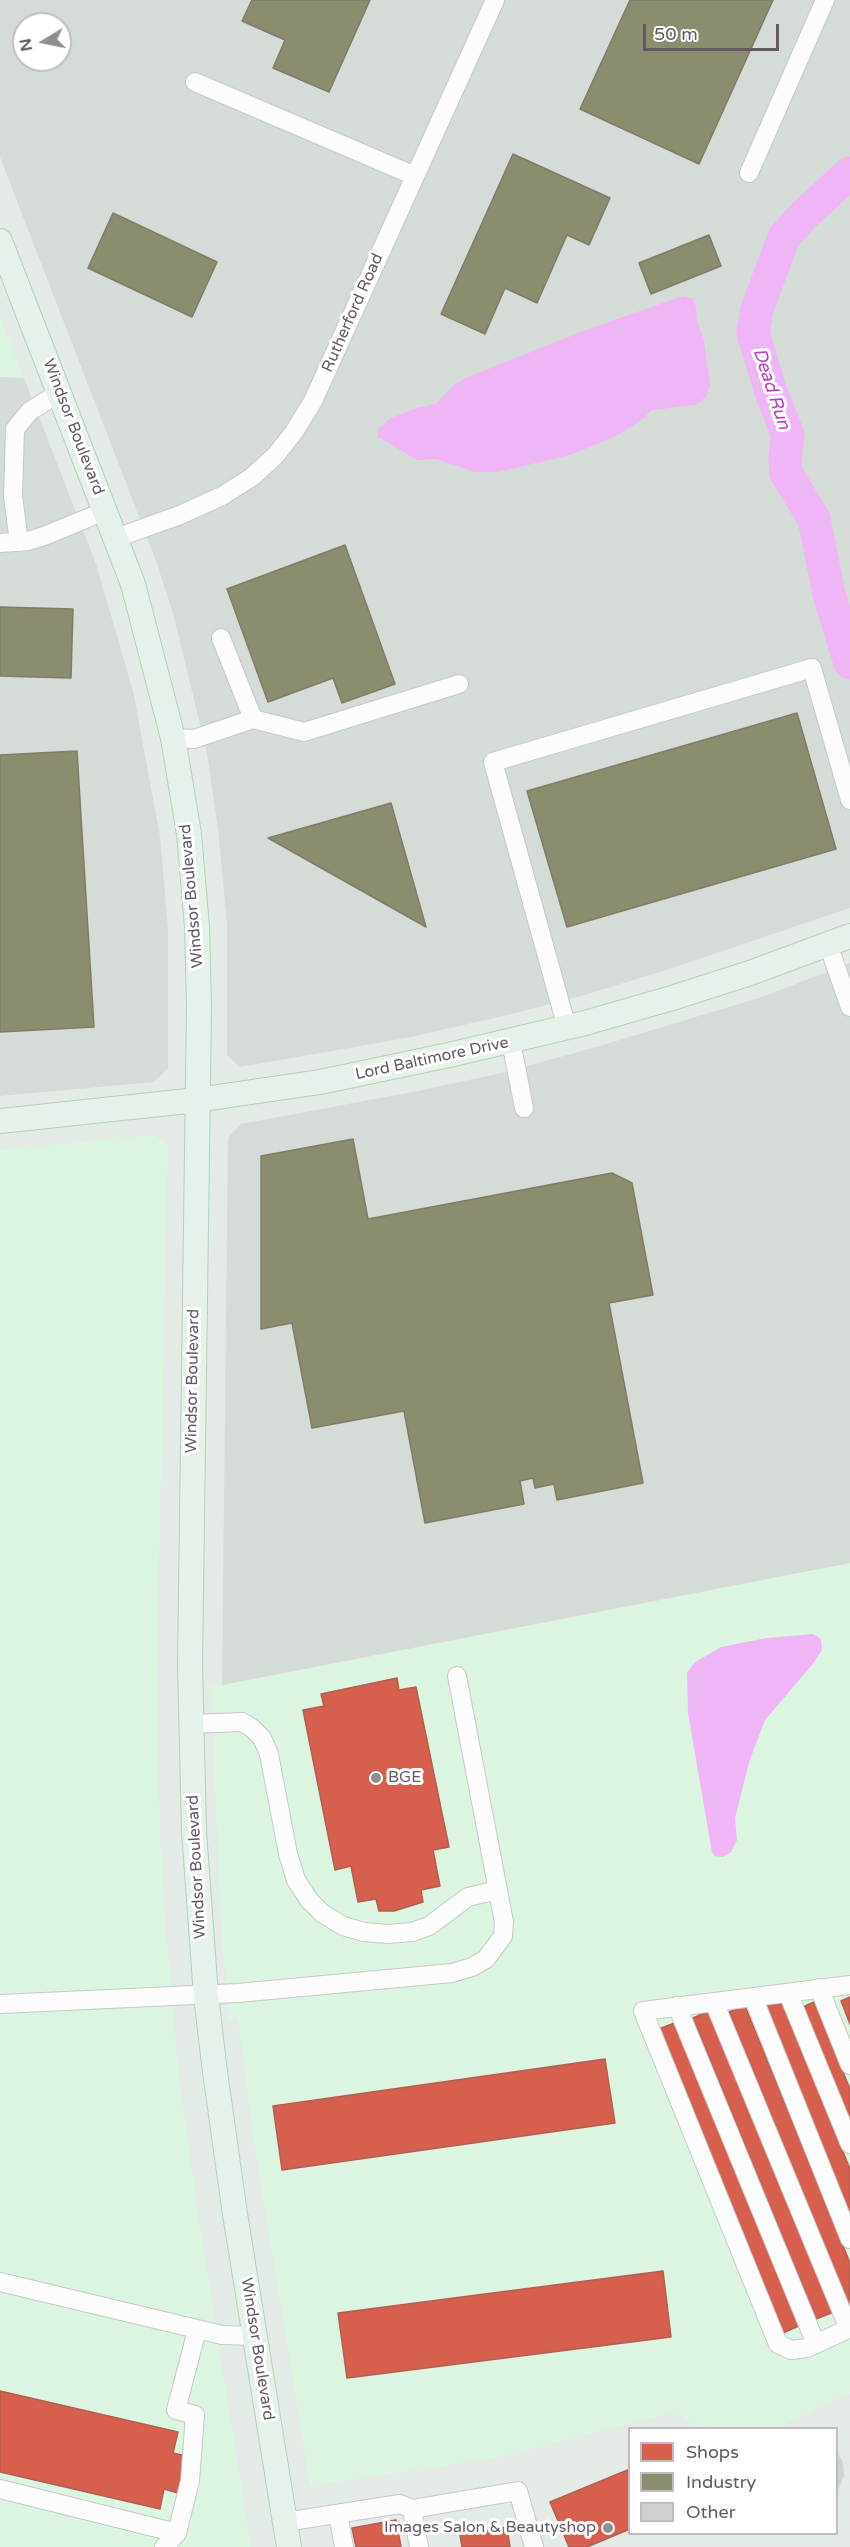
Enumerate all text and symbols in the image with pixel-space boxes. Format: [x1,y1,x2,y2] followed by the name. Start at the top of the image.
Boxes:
[12,12,72,72] north arrow
[646,12,782,50] scale bar
[654,23,698,45] text: 50 m
[15,37,37,53] text: N
[318,251,388,375] street label: Rutherford Road
[748,346,794,432] water label: Dead Run
[38,356,108,498] street label: Windsor Boulevard
[176,823,208,969] street label: Windsor Boulevard
[354,1033,510,1085] street label: Lord Baltimore Drive
[182,1309,204,1453] street label: Windsor Boulevard
[388,1768,421,1788] place label: BGE
[369,1771,383,1785] marker: BGE
[184,1794,210,1940] street label: Windsor Boulevard
[236,2276,278,2422] street label: Windsor Boulevard
[628,2427,838,2535] legend
[686,2441,739,2463] text: Shops
[686,2471,756,2493] text: Industry
[686,2501,736,2523] text: Other
[384,2518,596,2538] place label: Images Salon & Beautyshop
[601,2521,615,2535] marker: Images Salon & Beautyshop

